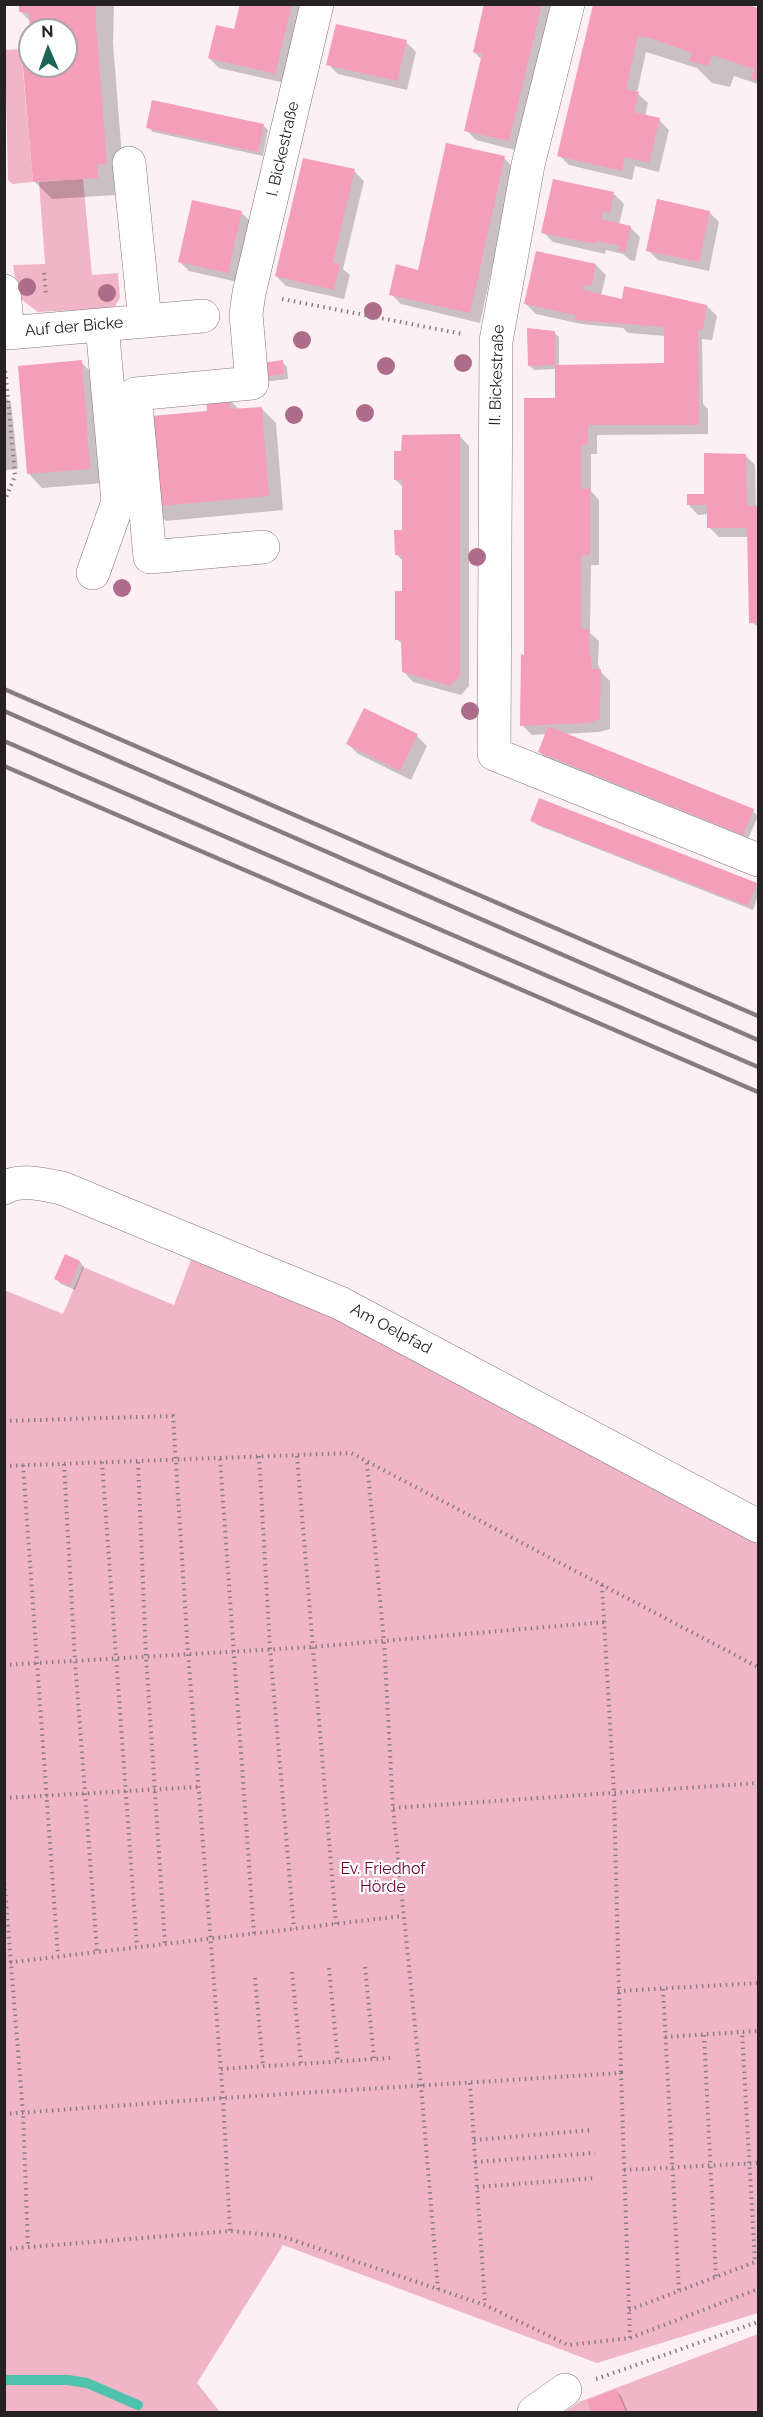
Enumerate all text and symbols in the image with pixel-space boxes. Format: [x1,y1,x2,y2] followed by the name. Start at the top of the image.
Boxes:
[18,18,78,78] north arrow
[41,22,54,41] text: N
[263,100,303,198] street label: I. Bickestraße
[24,313,124,341] street label: Auf der Bicke
[486,324,508,426] street label: II. Bickestraße
[347,1300,435,1358] street label: Am Oelpfad
[340,1859,426,1897] park label: Ev. Friedhof Hörde

